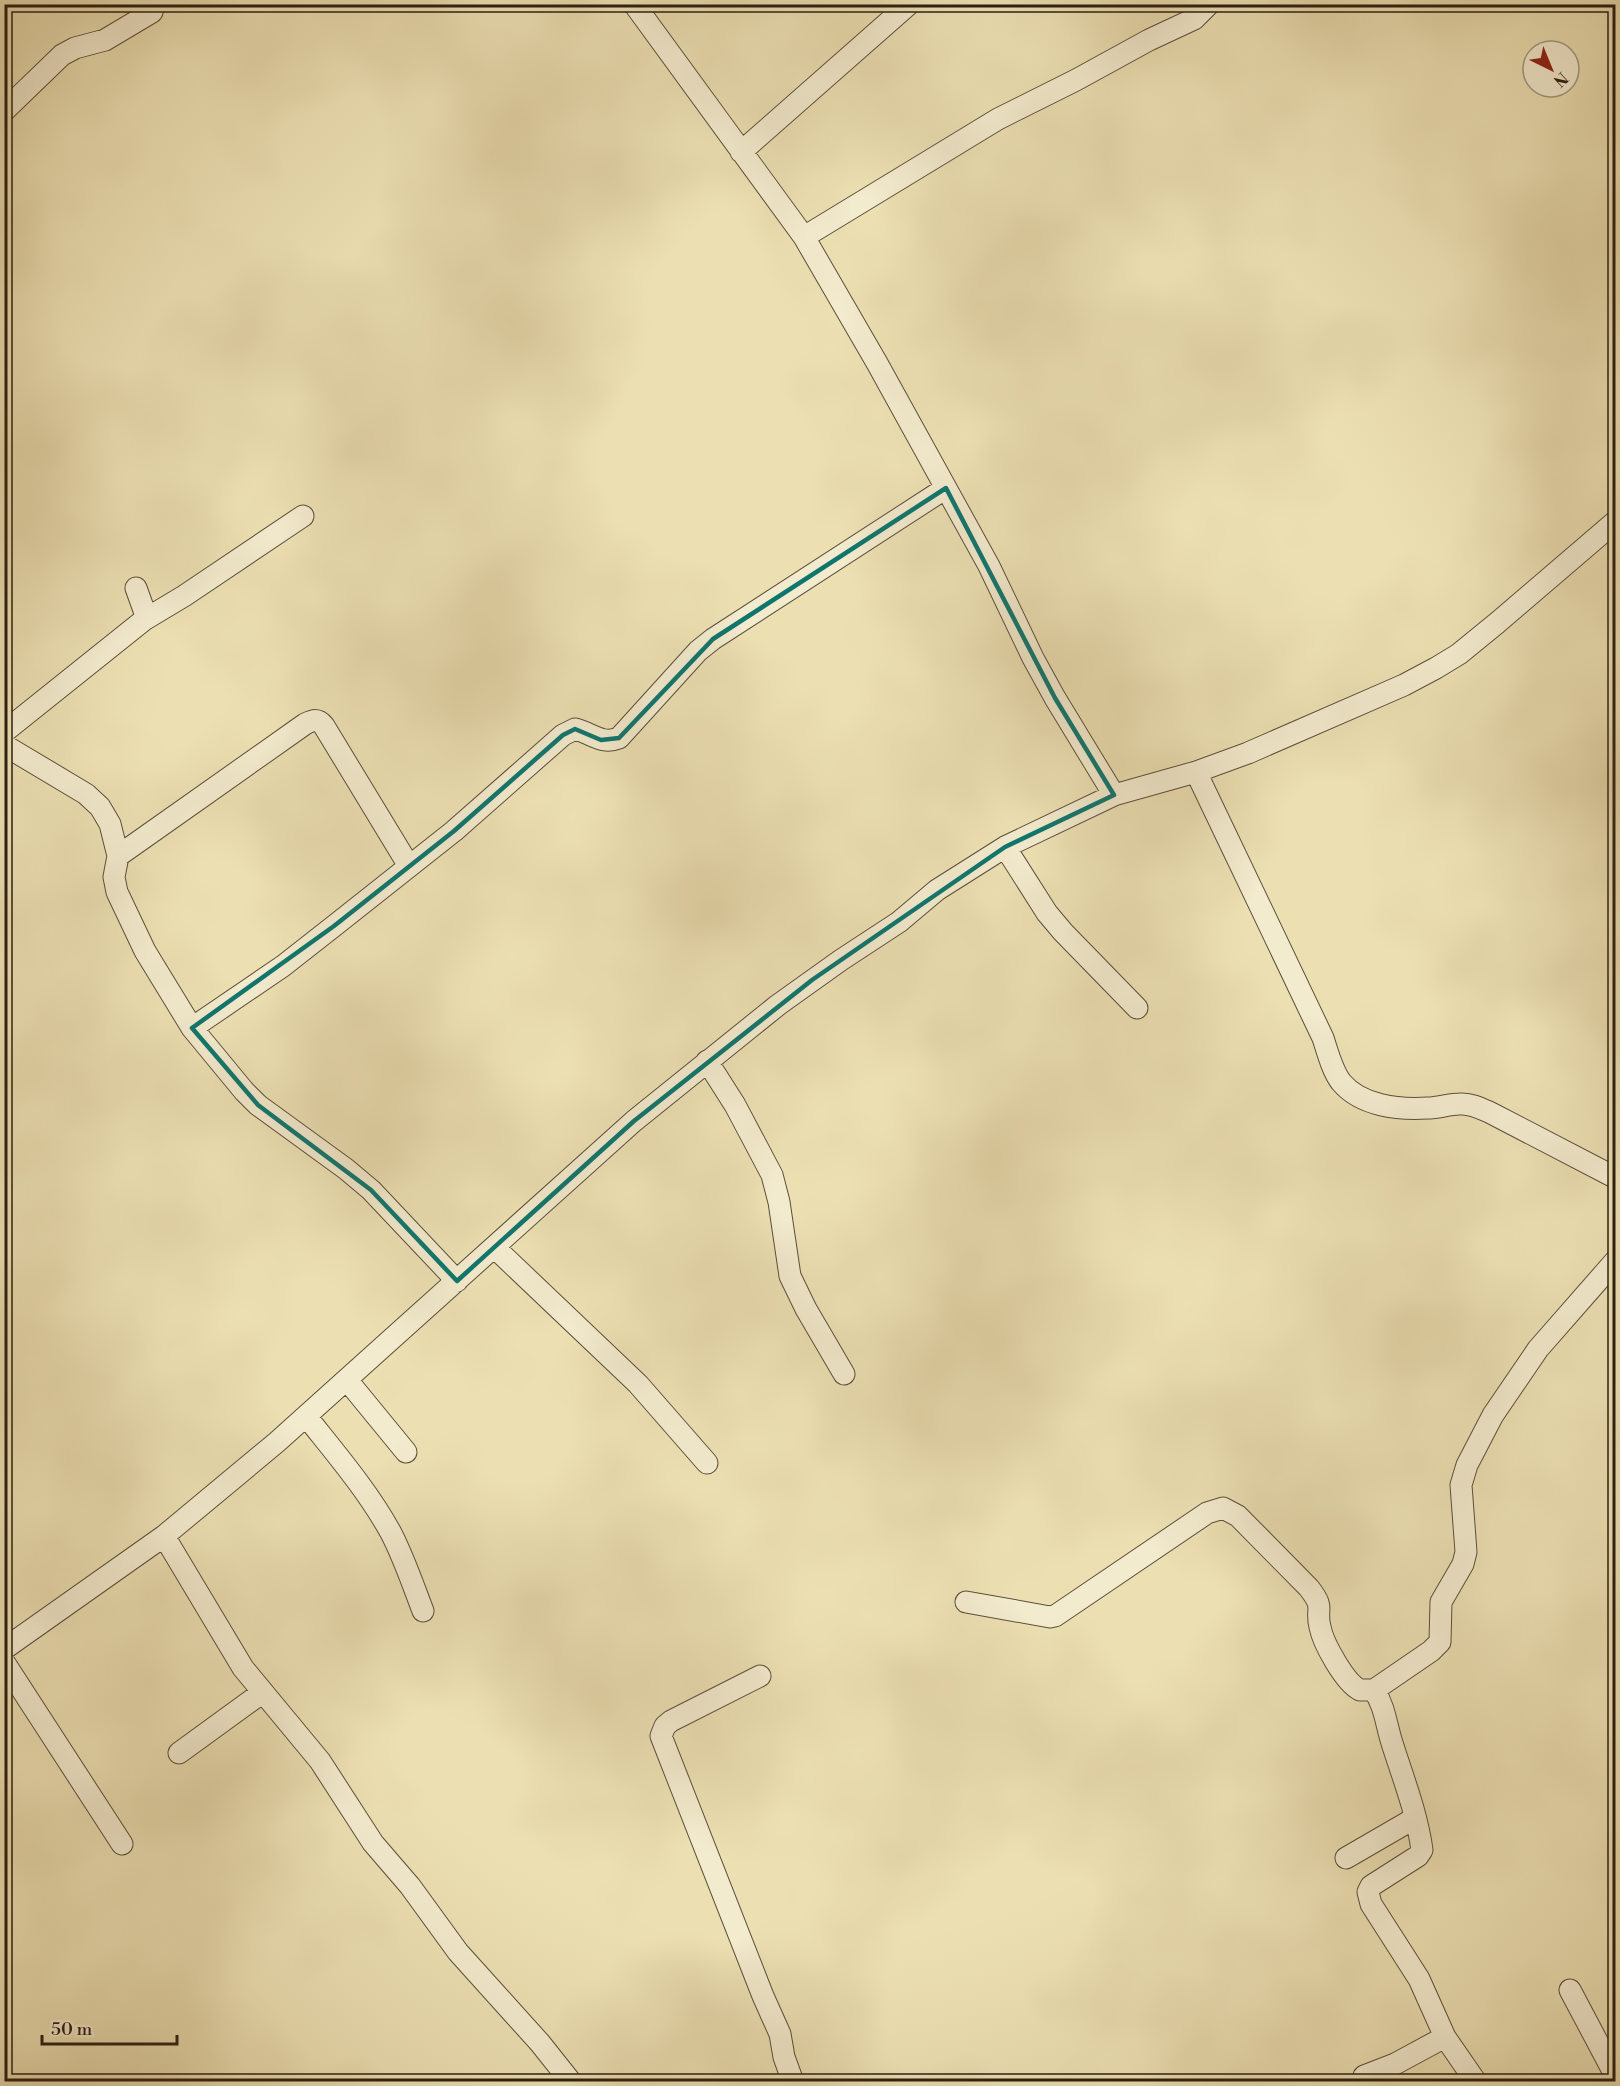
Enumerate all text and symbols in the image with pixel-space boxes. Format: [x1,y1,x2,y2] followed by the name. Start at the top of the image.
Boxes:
[1521,39,1581,99] north arrow
[1549,68,1572,91] text: N
[42,2008,177,2046] scale bar
[51,2018,93,2041] text: 50 m

